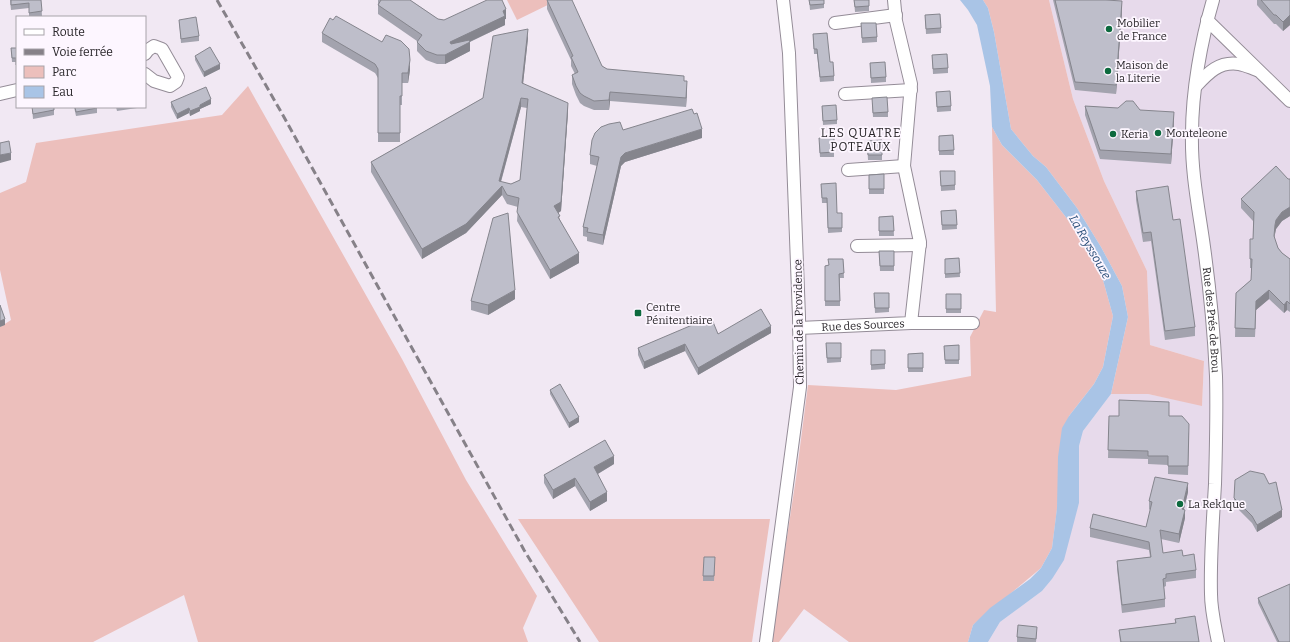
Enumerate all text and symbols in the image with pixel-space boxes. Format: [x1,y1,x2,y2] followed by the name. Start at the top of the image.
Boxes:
[16,16,146,108] legend
[1117,17,1167,43] place label: Mobilier de France
[1104,24,1114,34] marker: Mobilier de France
[52,25,85,39] text: Route
[52,45,113,59] text: Voie ferrée
[1116,59,1168,85] place label: Maison de la Literie
[52,65,77,79] text: Parc
[1103,66,1113,76] marker: Maison de la Literie
[52,85,74,99] text: Eau
[821,126,901,154] district label: LES QUATRE POTEAUX
[1166,127,1227,140] place label: Monteleone
[1121,128,1148,141] place label: Keria
[1153,128,1163,138] marker: Monteleone
[1108,129,1118,139] marker: Keria
[1066,213,1114,281] water label: La Reyssouze
[791,259,807,385] street label: Chemin de la Providence
[1200,266,1222,373] street label: Rue des Prés de Brou
[646,301,713,327] place label: Centre Pénitentiaire
[633,308,643,318] marker: Centre Pénitentiaire
[821,317,905,333] street label: Rue des Sources
[1188,498,1245,511] place label: La Rek1que
[1175,499,1185,509] marker: La Rek1que

